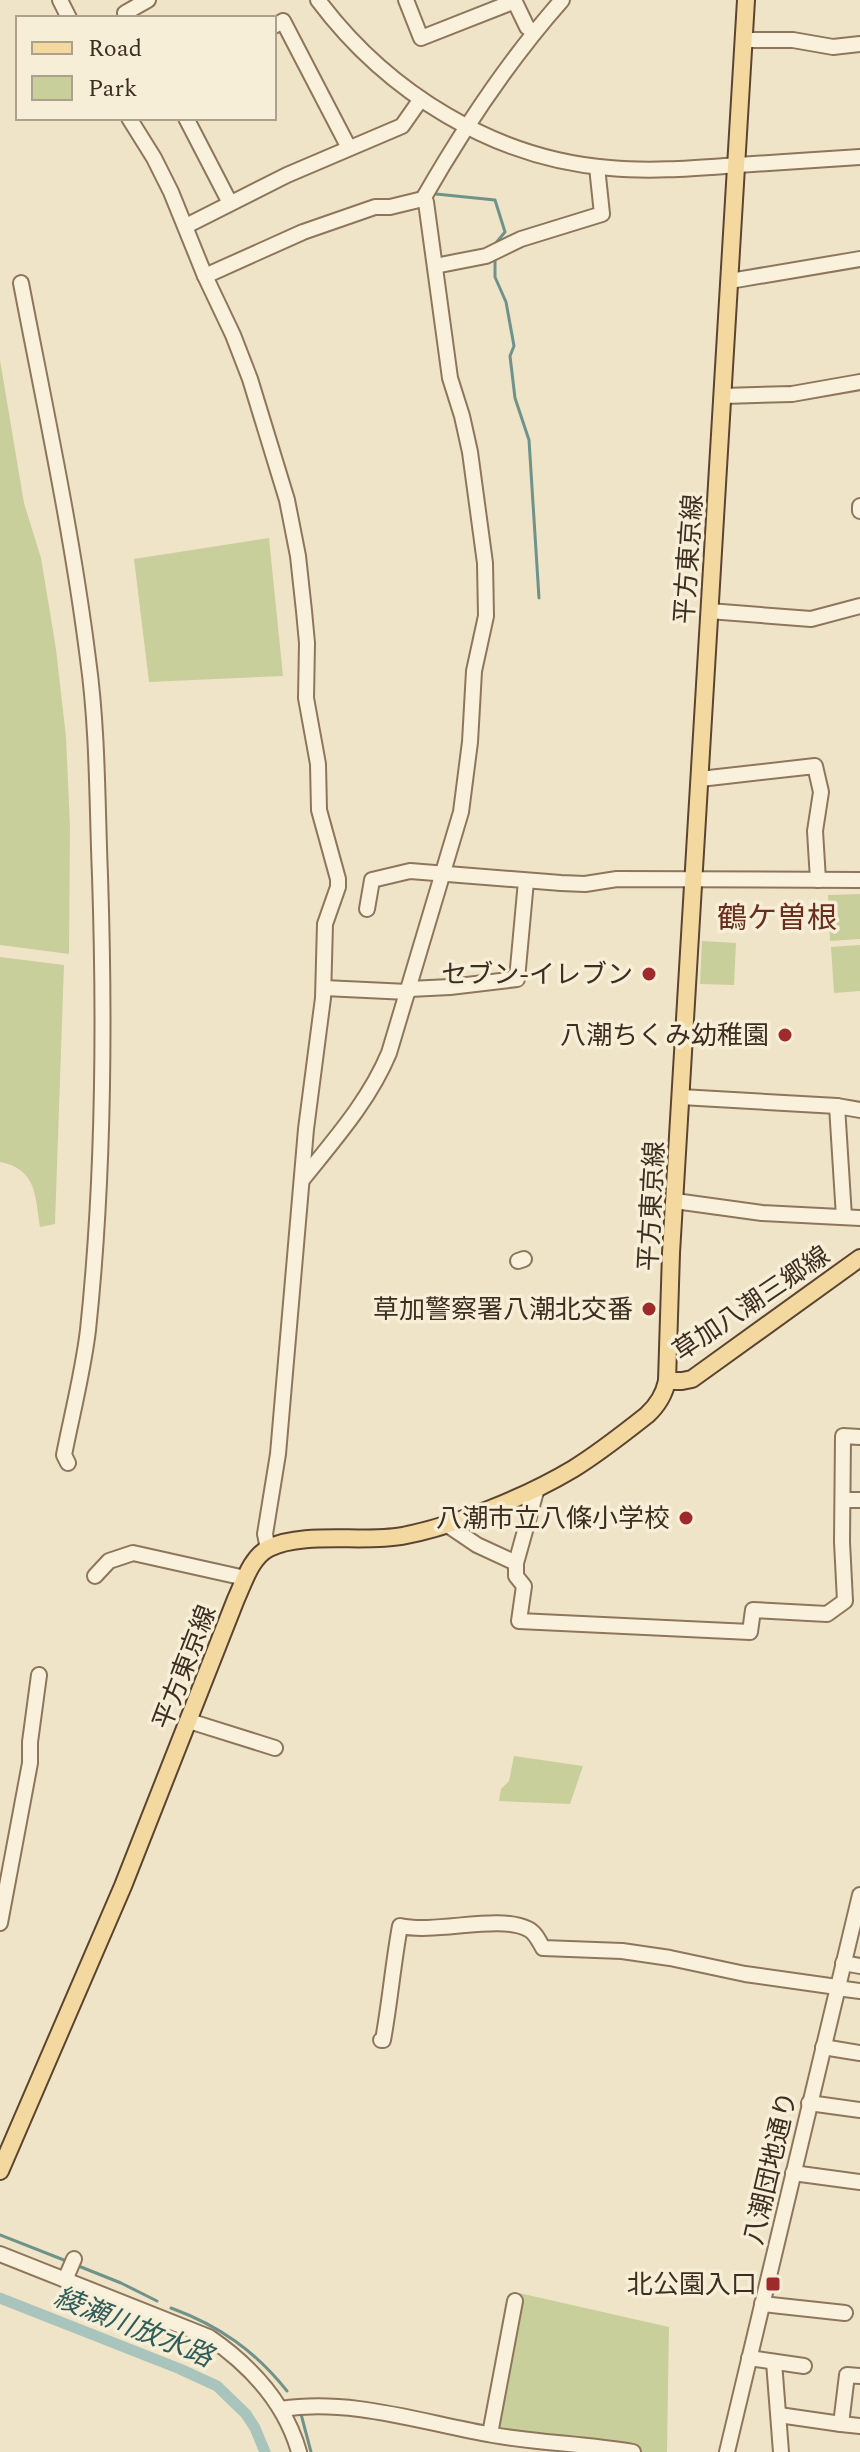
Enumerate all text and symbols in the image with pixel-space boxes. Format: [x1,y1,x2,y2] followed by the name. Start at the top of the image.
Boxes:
[16,16,276,120] legend
[88,31,142,67] text: Road
[88,71,138,107] text: Park
[665,493,713,625] street label: 平方東京線
[717,896,837,942] district label: 鶴ケ曽根
[441,955,633,995] place label: セブン-イレブン
[640,965,658,983] marker: セブン-イレブン
[560,1016,769,1056] place label: 八潮ちくみ幼稚園
[776,1026,794,1044] marker: 八潮ちくみ幼稚園
[629,1140,675,1272] street label: 平方東京線
[665,1236,838,1371] street label: 草加八潮三郷線
[373,1290,633,1330] place label: 草加警察署八潮北交番
[640,1300,658,1318] marker: 草加警察署八潮北交番
[436,1499,670,1539] place label: 八潮市立八條小学校
[677,1509,695,1527] marker: 八潮市立八條小学校
[143,1600,227,1735] street label: 平方東京線
[734,2088,808,2249] street label: 八潮団地通り
[627,2265,757,2305] place label: 北公園入口
[764,2275,782,2293] marker: 北公園入口
[47,2276,221,2380] water label: 綾瀬川放水路

